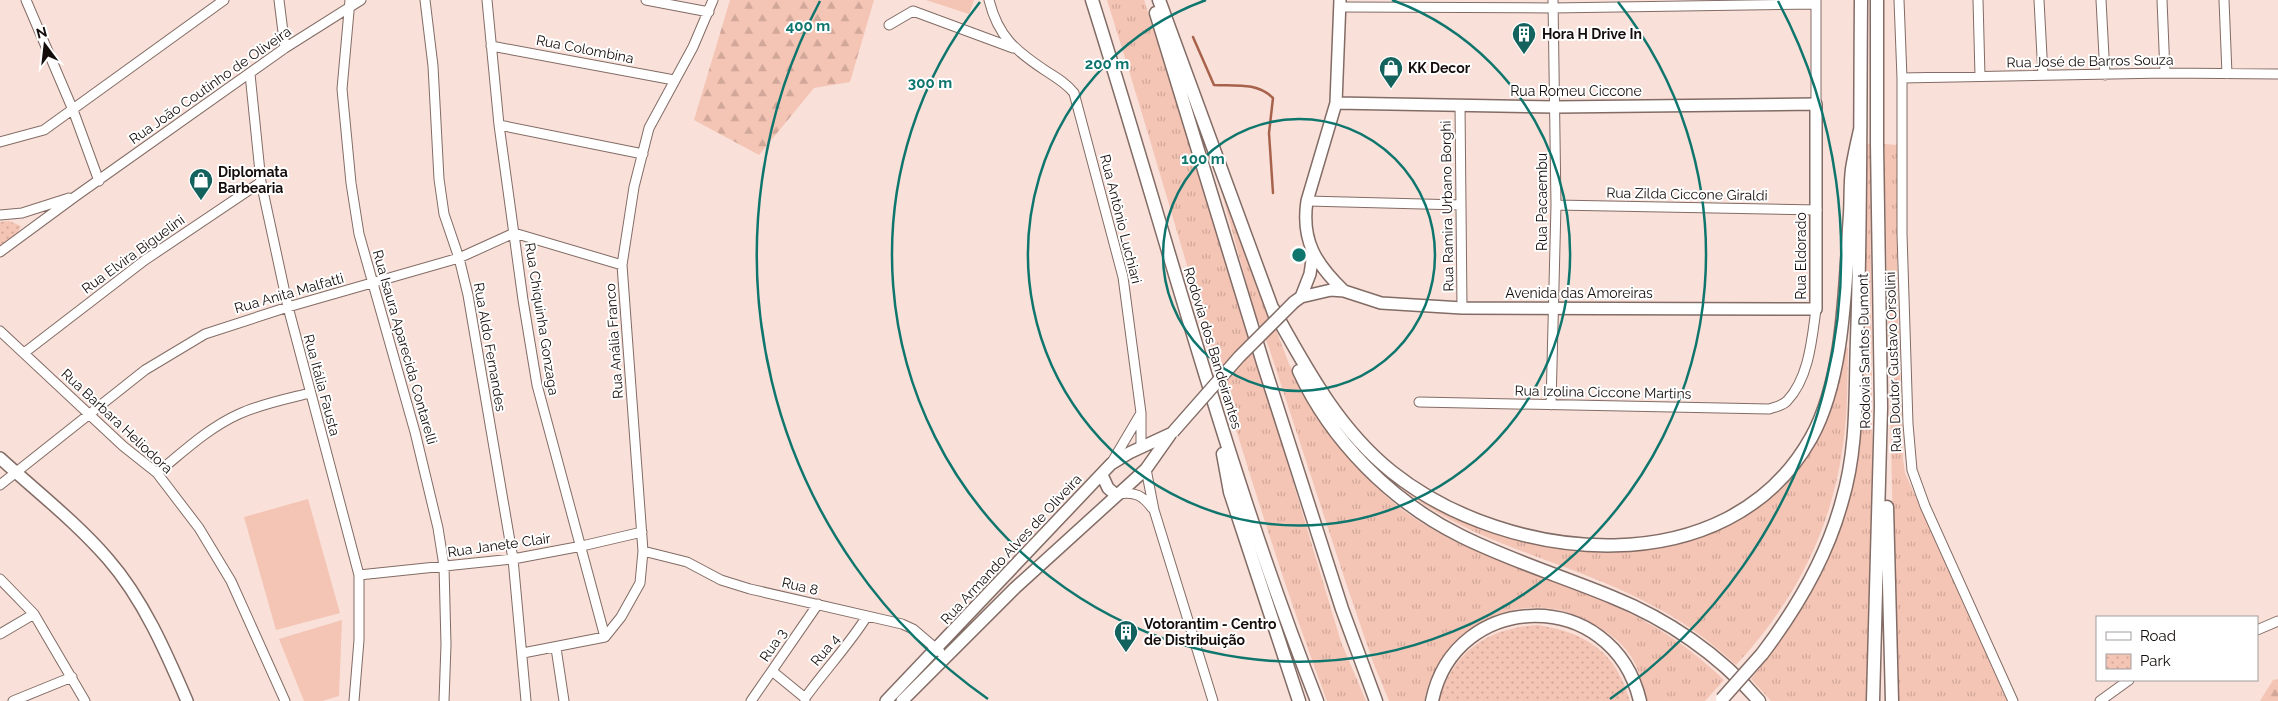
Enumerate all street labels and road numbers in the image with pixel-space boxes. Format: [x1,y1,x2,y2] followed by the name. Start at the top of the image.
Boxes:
[126,23,294,147] street label: Rua João Coutinho de Oliveira
[535,32,635,66] street label: Rua Colombina
[2006,52,2174,70] street label: Rua José de Barros Souza
[1510,83,1642,99] street label: Rua Romeu Ciccone
[1438,120,1456,292] street label: Rua Ramira Urbano Borghi
[1097,153,1145,285] street label: Rua Antônio Luchiari
[1534,153,1550,251] street label: Rua Pacaembu
[1606,185,1768,203] street label: Rua Zilda Ciccone Giraldi
[79,211,187,297] street label: Rua Elvira Biguelini
[1793,212,1809,300] street label: Rua Eldorado
[522,242,562,396] street label: Rua Chiquinha Gonzaga
[370,248,440,446] street label: Rua Isaura Aparecida Contarelli
[1181,265,1245,431] street label: Rodovia dos Bandeirantes
[233,270,345,316] street label: Rua Anita Malfatti
[1882,271,1904,453] street label: Rua Doutor Gustavo Orsolini
[1855,273,1873,429] street label: Rodovia Santos Dumont
[471,281,509,413] street label: Rua Aldo Fernandes
[602,283,626,399] street label: Rua Anália Franco
[1505,285,1653,301] street label: Avenida das Amoreiras
[301,332,343,438] street label: Rua Itália Fausta
[58,365,176,477] street label: Rua Barbara Heliodora
[1514,382,1692,402] street label: Rua Izolina Ciccone Martins
[937,471,1085,627] street label: Rua Armando Alves de Oliveira
[446,530,552,560] street label: Rua Janete Clair
[780,574,820,598] street label: Rua 8
[756,626,790,664] street label: Rua 3
[807,631,843,669] street label: Rua 4

